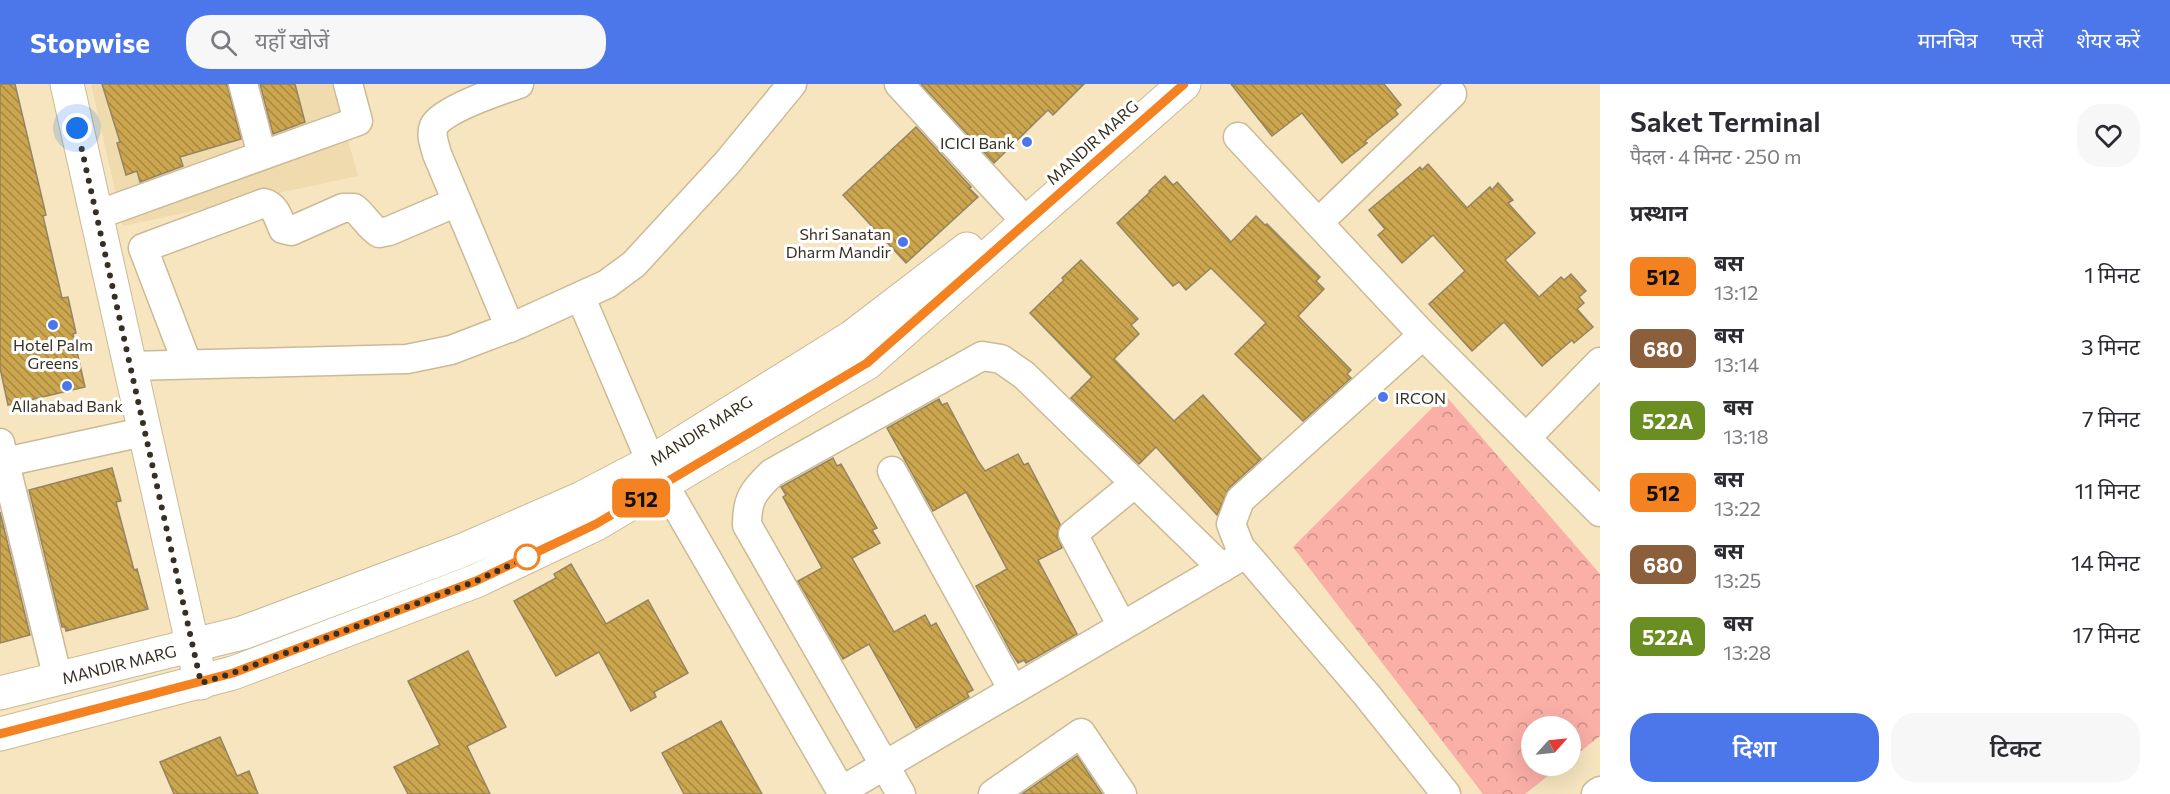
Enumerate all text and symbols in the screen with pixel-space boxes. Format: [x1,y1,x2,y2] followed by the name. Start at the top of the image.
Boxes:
[186,15,606,69] search box
[30,25,150,59] text: Stopwise
[207,26,240,59] icon: search
[255,27,329,54] text: यहाँ खोजें
[1918,27,1978,52] text: मानचित्र
[2011,27,2043,52] text: परतें
[2076,27,2140,52] text: शेयर करें
[1042,96,1142,188] street label: MANDIR MARG
[1630,104,1821,138] text: Saket Terminal
[2077,104,2140,167] button: heart
[62,113,92,143] your location
[940,133,1015,152] place label: ICICI Bank
[1020,135,1034,149] marker: ICICI Bank
[1630,144,1801,168] text: पैदल · 4 मिनट · 250 m
[1630,199,1688,226] text: प्रस्थान
[786,224,892,261] place label: Shri Sanatan Dharm Mandir
[896,235,910,249] marker: Shri Sanatan Dharm Mandir
[1714,249,1744,276] text: बस
[2084,261,2140,288] text: 1 मिनट
[1646,264,1680,289] text: 512
[1714,280,1758,304] text: 13:12
[46,318,60,332] marker: Hotel Palm Greens
[1714,321,1744,348] text: बस
[2081,333,2140,360] text: 3 मिनट
[13,335,93,372] place label: Hotel Palm Greens
[1643,336,1683,361] text: 680
[1714,352,1759,376] text: 13:14
[60,379,74,393] marker: Allahabad Bank
[1395,388,1446,407] place label: IRCON
[1376,390,1390,404] marker: IRCON
[646,391,756,469] street label: MANDIR MARG
[1723,393,1753,420] text: बस
[11,396,123,415] place label: Allahabad Bank
[2082,405,2140,432] text: 7 मिनट
[1642,408,1693,433] text: 522A
[1723,424,1769,448] text: 13:18
[1714,465,1744,492] text: बस
[2075,477,2140,504] text: 11 मिनट
[606,478,676,518] line badge: 512
[1646,480,1680,505] text: 512
[624,486,658,511] text: 512
[1714,496,1761,520] text: 13:22
[1714,537,1744,564] text: बस
[514,544,540,570] unlabelled marker
[2071,549,2140,576] text: 14 मिनट
[1643,552,1683,577] text: 680
[1714,568,1761,592] text: 13:25
[1723,609,1753,636] text: बस
[2073,621,2140,648] text: 17 मिनट
[1642,624,1693,649] text: 522A
[1723,640,1771,664] text: 13:28
[60,641,178,687] street label: MANDIR MARG
[1630,713,1879,782] button: दिशा
[1891,713,2140,782] button: टिकट
[1521,716,1581,776] north arrow
[1521,716,1581,776] map controls

